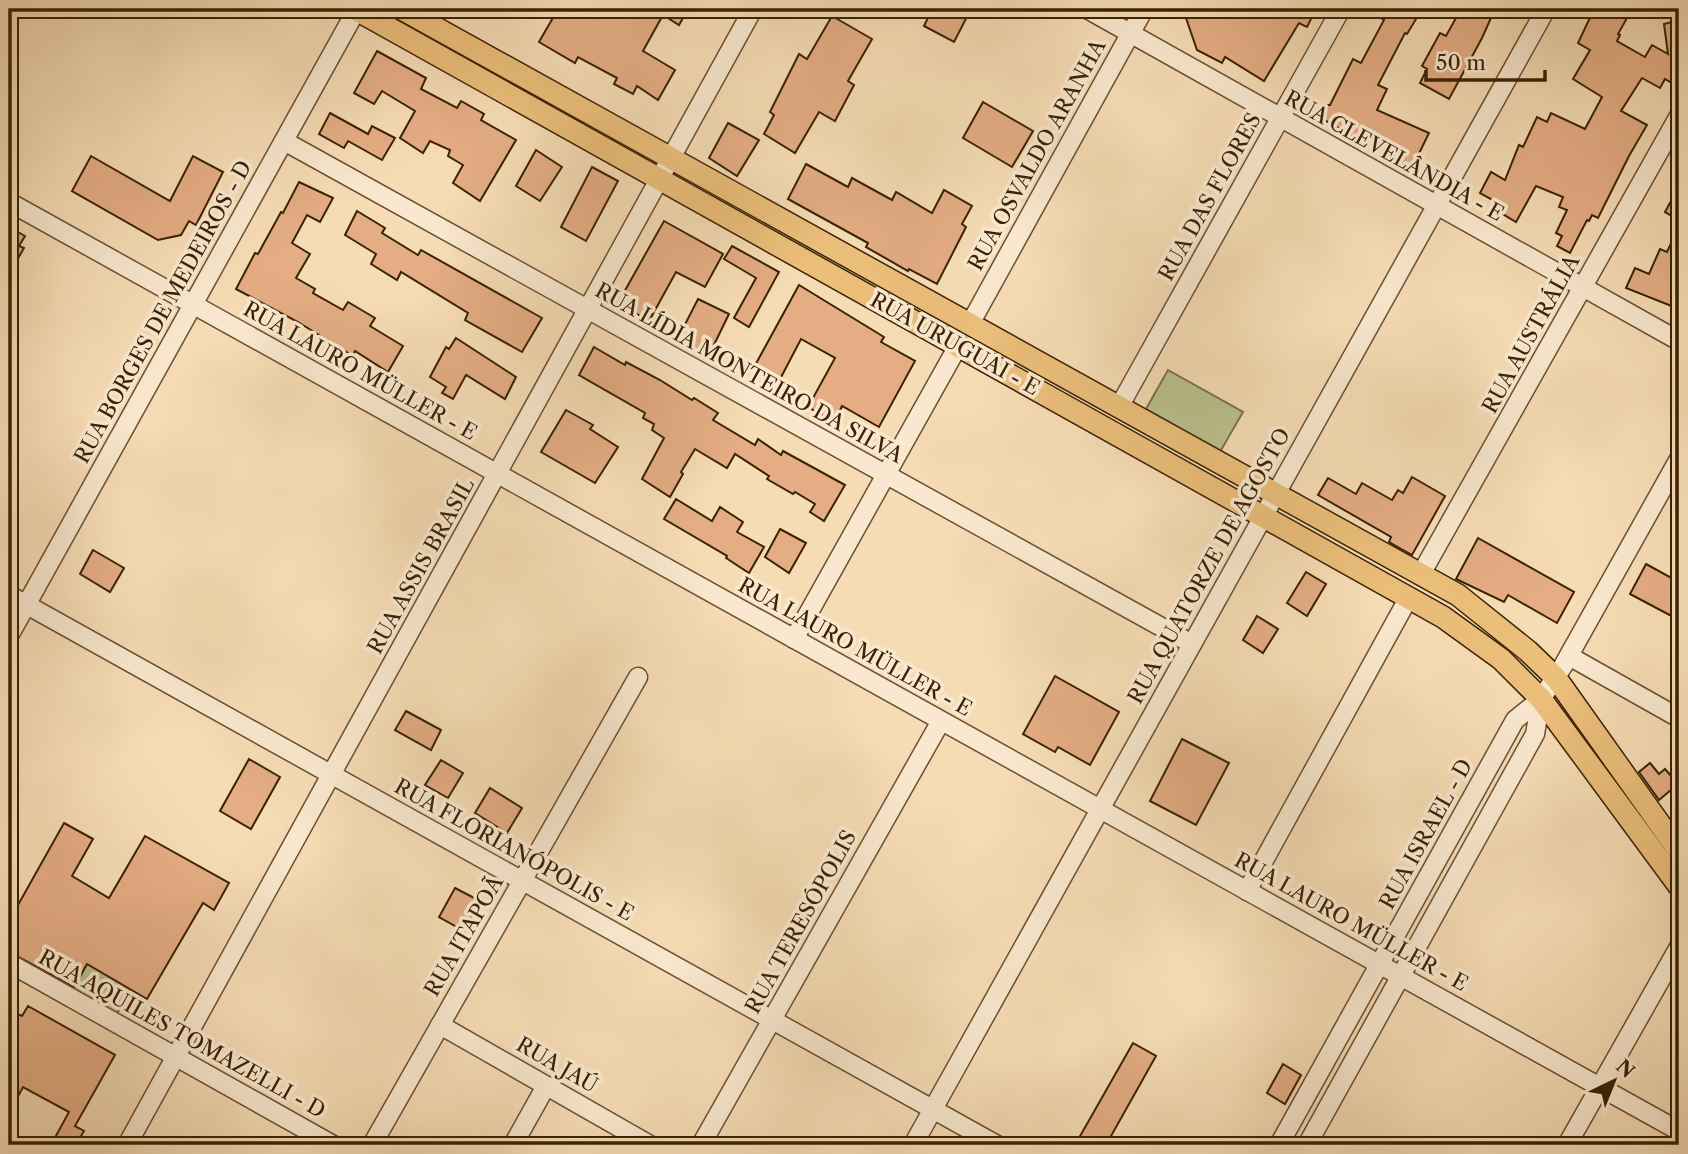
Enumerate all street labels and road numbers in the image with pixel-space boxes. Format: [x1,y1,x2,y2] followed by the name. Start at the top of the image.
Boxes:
[963,34,1111,275] street label: RUA OSVALDO ARANHA
[1280,85,1508,226] street label: RUA CLEVELÂNDIA - E
[1153,108,1266,285] street label: RUA DAS FLORES
[69,156,256,468] street label: RUA BORGES DE MEDEIROS - D
[1477,250,1585,417] street label: RUA AUSTRÁLIA
[591,277,908,468] street label: RUA LÍDIA MONTEIRO DA SILVA
[866,287,1044,400] street label: RUA URUGUAI - E
[239,296,481,445] street label: RUA LAURO MÜLLER - E
[1122,424,1295,708] street label: RUA QUATORZE DE AGOSTO
[362,473,479,658] street label: RUA ASSIS BRASIL
[734,572,976,721] street label: RUA LAURO MÜLLER - E
[1374,754,1477,913] street label: RUA ISRAEL - D
[390,773,638,926] street label: RUA FLORIANÓPOLIS - E
[740,826,861,1018] street label: RUA TERESÓPOLIS
[1230,847,1472,996] street label: RUA LAURO MÜLLER - E
[419,871,508,1000] street label: RUA ITAPOÃ
[35,944,330,1123] street label: RUA AQUILES TOMAZELLI - D
[512,1031,602,1098] street label: RUA JAÚ

